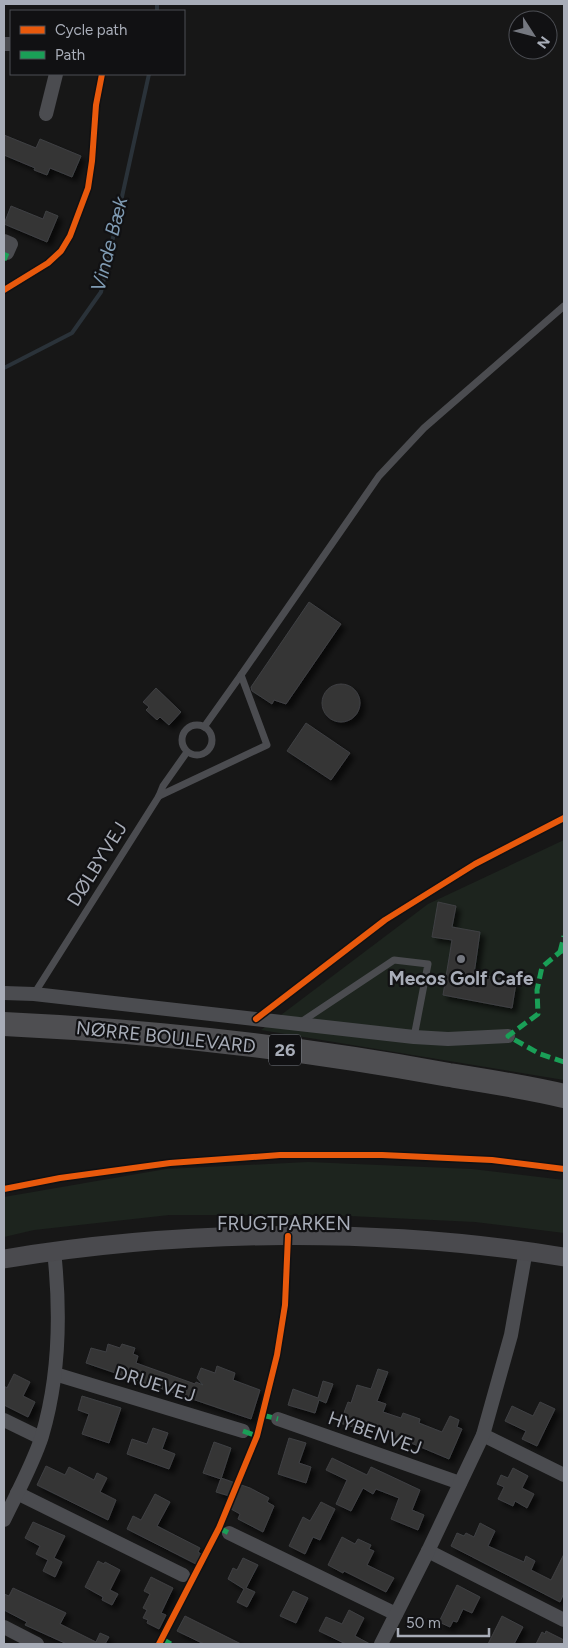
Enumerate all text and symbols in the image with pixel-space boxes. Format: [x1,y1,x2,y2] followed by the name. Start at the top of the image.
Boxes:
[10,10,185,75] legend
[508,10,558,60] north arrow
[55,21,127,39] text: Cycle path
[533,33,553,52] text: N
[55,46,85,64] text: Path
[86,193,133,294] water label: Vinde Bæk
[62,818,132,910] street label: DØLBYVEJ
[455,953,467,965] marker: Mecos Golf Cafe
[388,967,534,990] place label: Mecos Golf Cafe
[75,1016,257,1058] street label: NØRRE BOULEVARD
[269,1034,301,1066] road number: 26
[217,1212,351,1235] street label: FRUGTPARKEN
[112,1361,198,1407] street label: DRUEVEJ
[325,1406,425,1460] street label: HYBENVEJ
[398,1606,489,1638] scale bar
[406,1614,441,1632] text: 50 m

